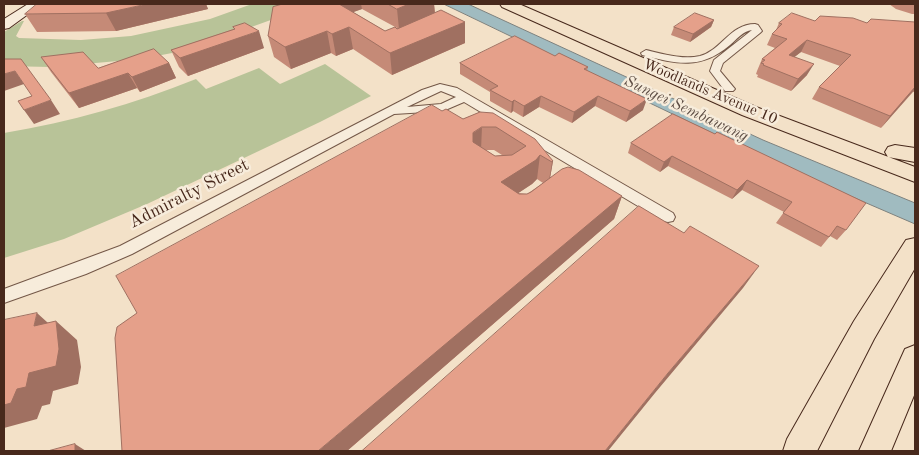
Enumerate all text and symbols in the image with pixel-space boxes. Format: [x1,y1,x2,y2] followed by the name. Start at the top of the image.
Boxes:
[640,55,780,129] street label: Woodlands Avenue 10
[621,72,751,146] water label: Sungei Sembawang
[125,154,253,234] street label: Admiralty Street

